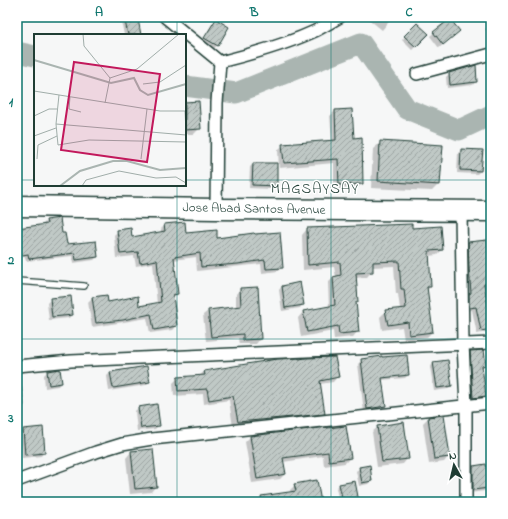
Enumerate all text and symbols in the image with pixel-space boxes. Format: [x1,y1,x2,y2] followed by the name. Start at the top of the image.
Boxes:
[95,3,103,22] text: A
[249,3,259,22] text: B
[405,3,413,22] text: C
[34,34,186,186] inset map
[9,93,14,112] text: 1
[271,178,359,200] district label: MAGSAYSAY
[182,198,326,220] street label: Jose Abad Santos Avenue
[7,251,15,270] text: 2
[7,409,14,428] text: 3
[434,445,474,485] north arrow
[448,448,458,465] text: N

